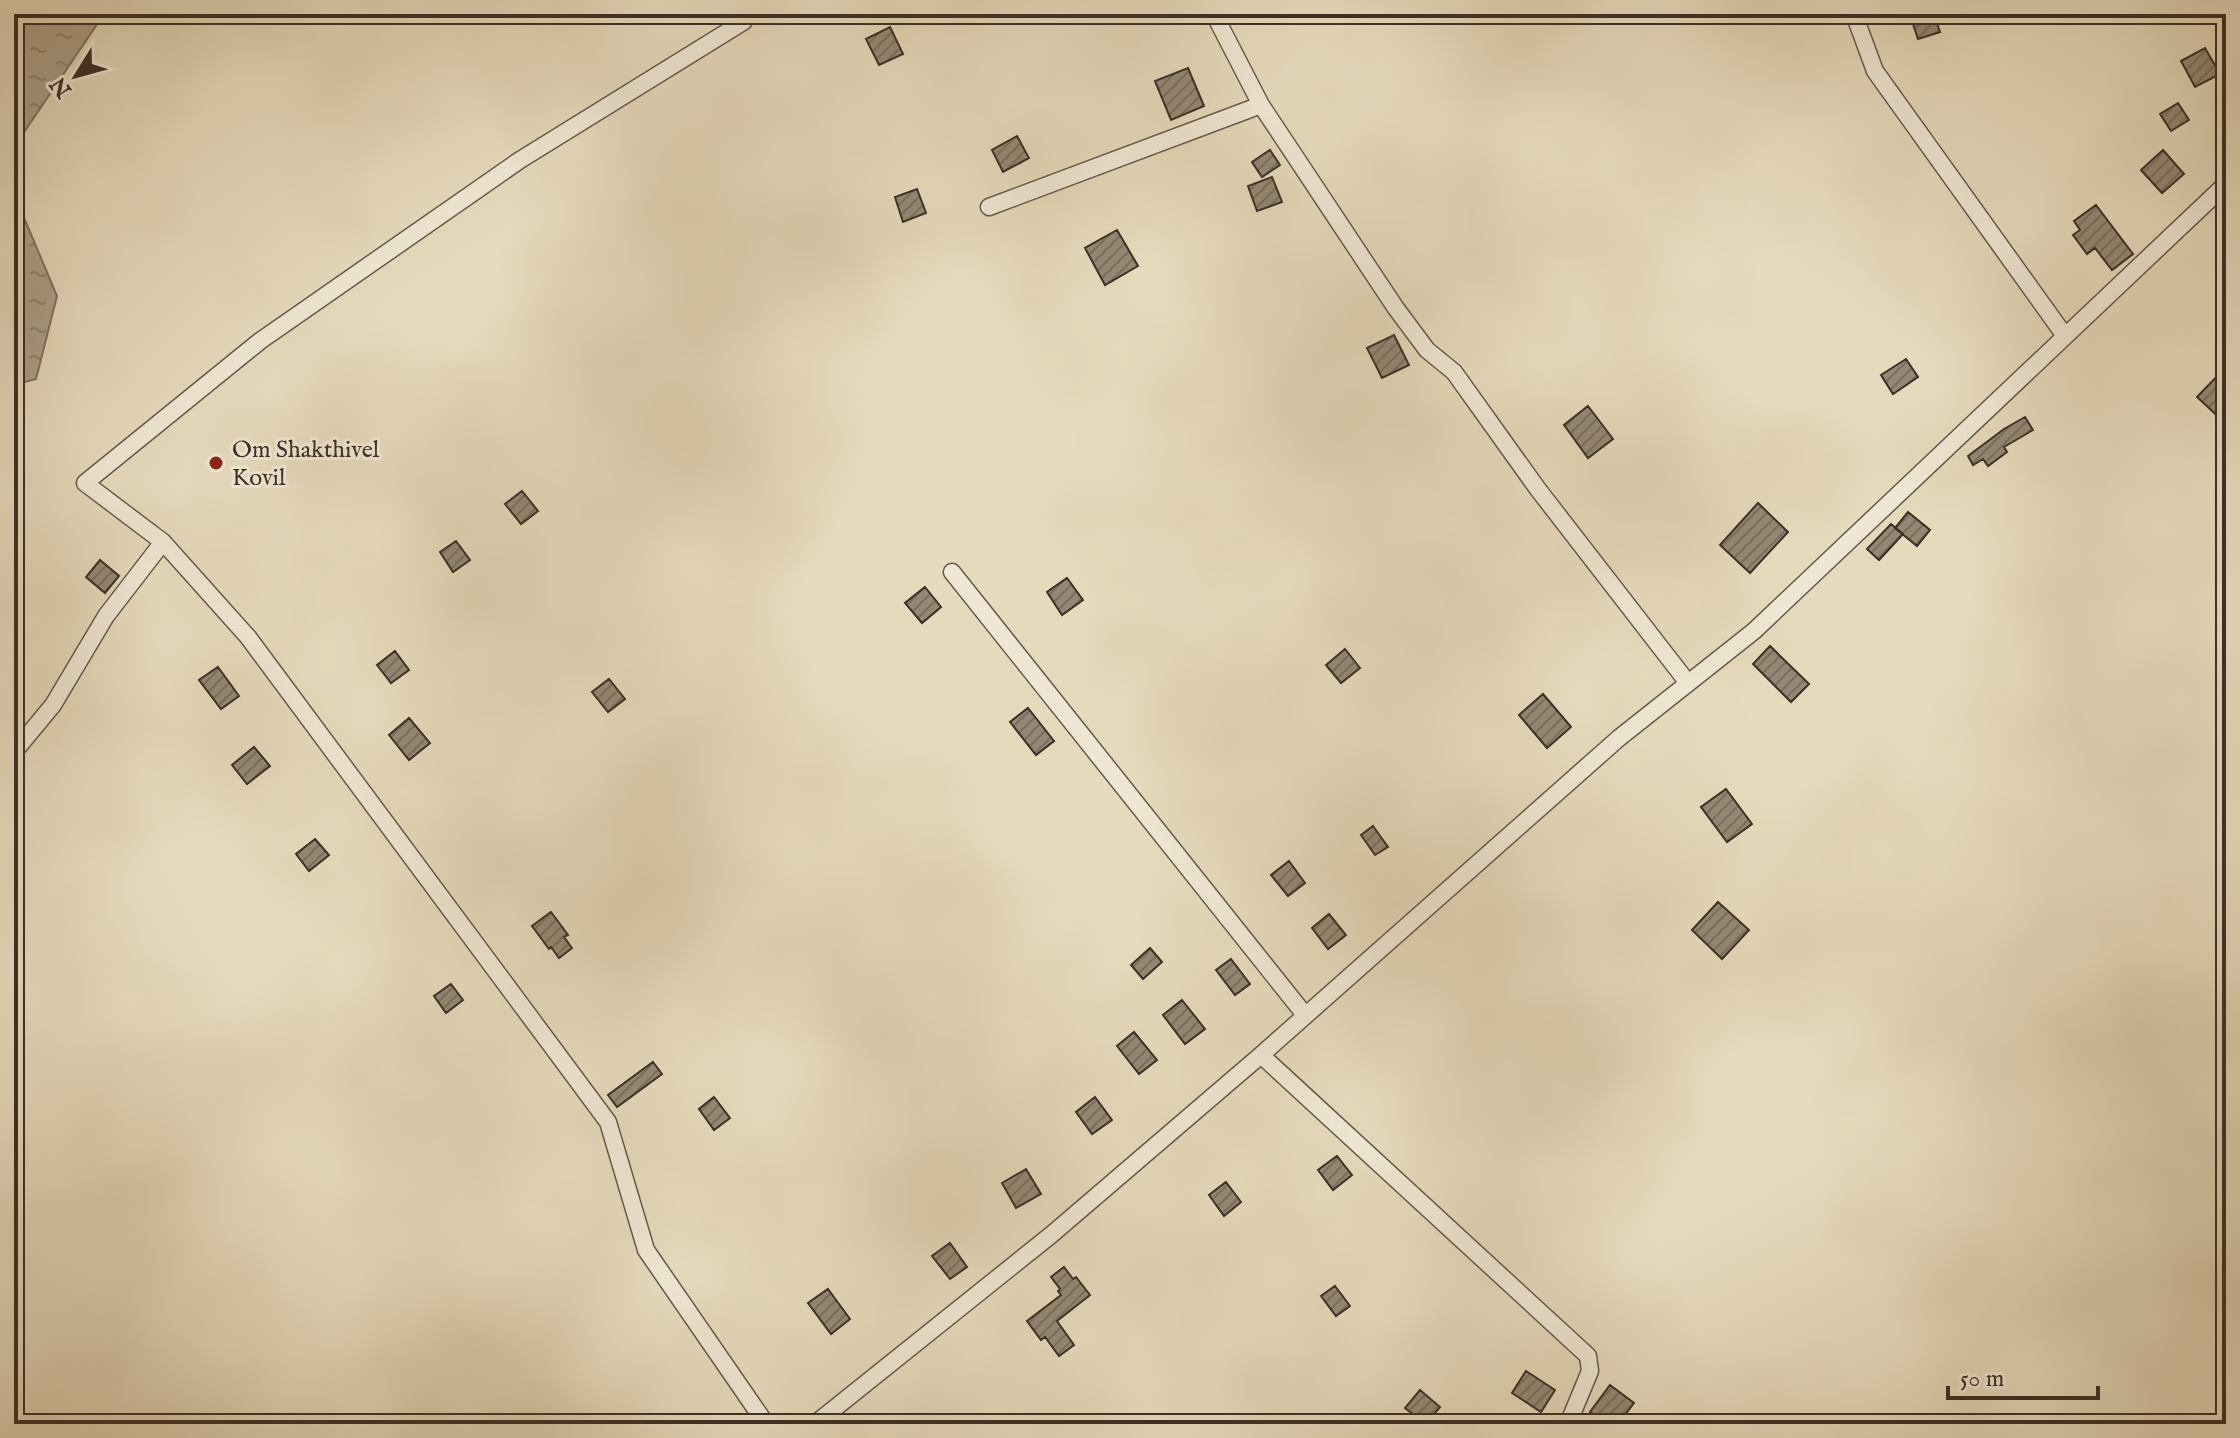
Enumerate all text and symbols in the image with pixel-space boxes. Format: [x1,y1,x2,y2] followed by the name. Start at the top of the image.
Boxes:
[36,36,116,116] north arrow
[45,71,79,104] text: N
[232,435,380,494] place label: Om Shakthivel Kovil
[207,454,225,472] marker: Om Shakthivel Kovil
[1948,1350,2098,1400] scale bar
[1960,1364,2004,1395] text: 50 m

